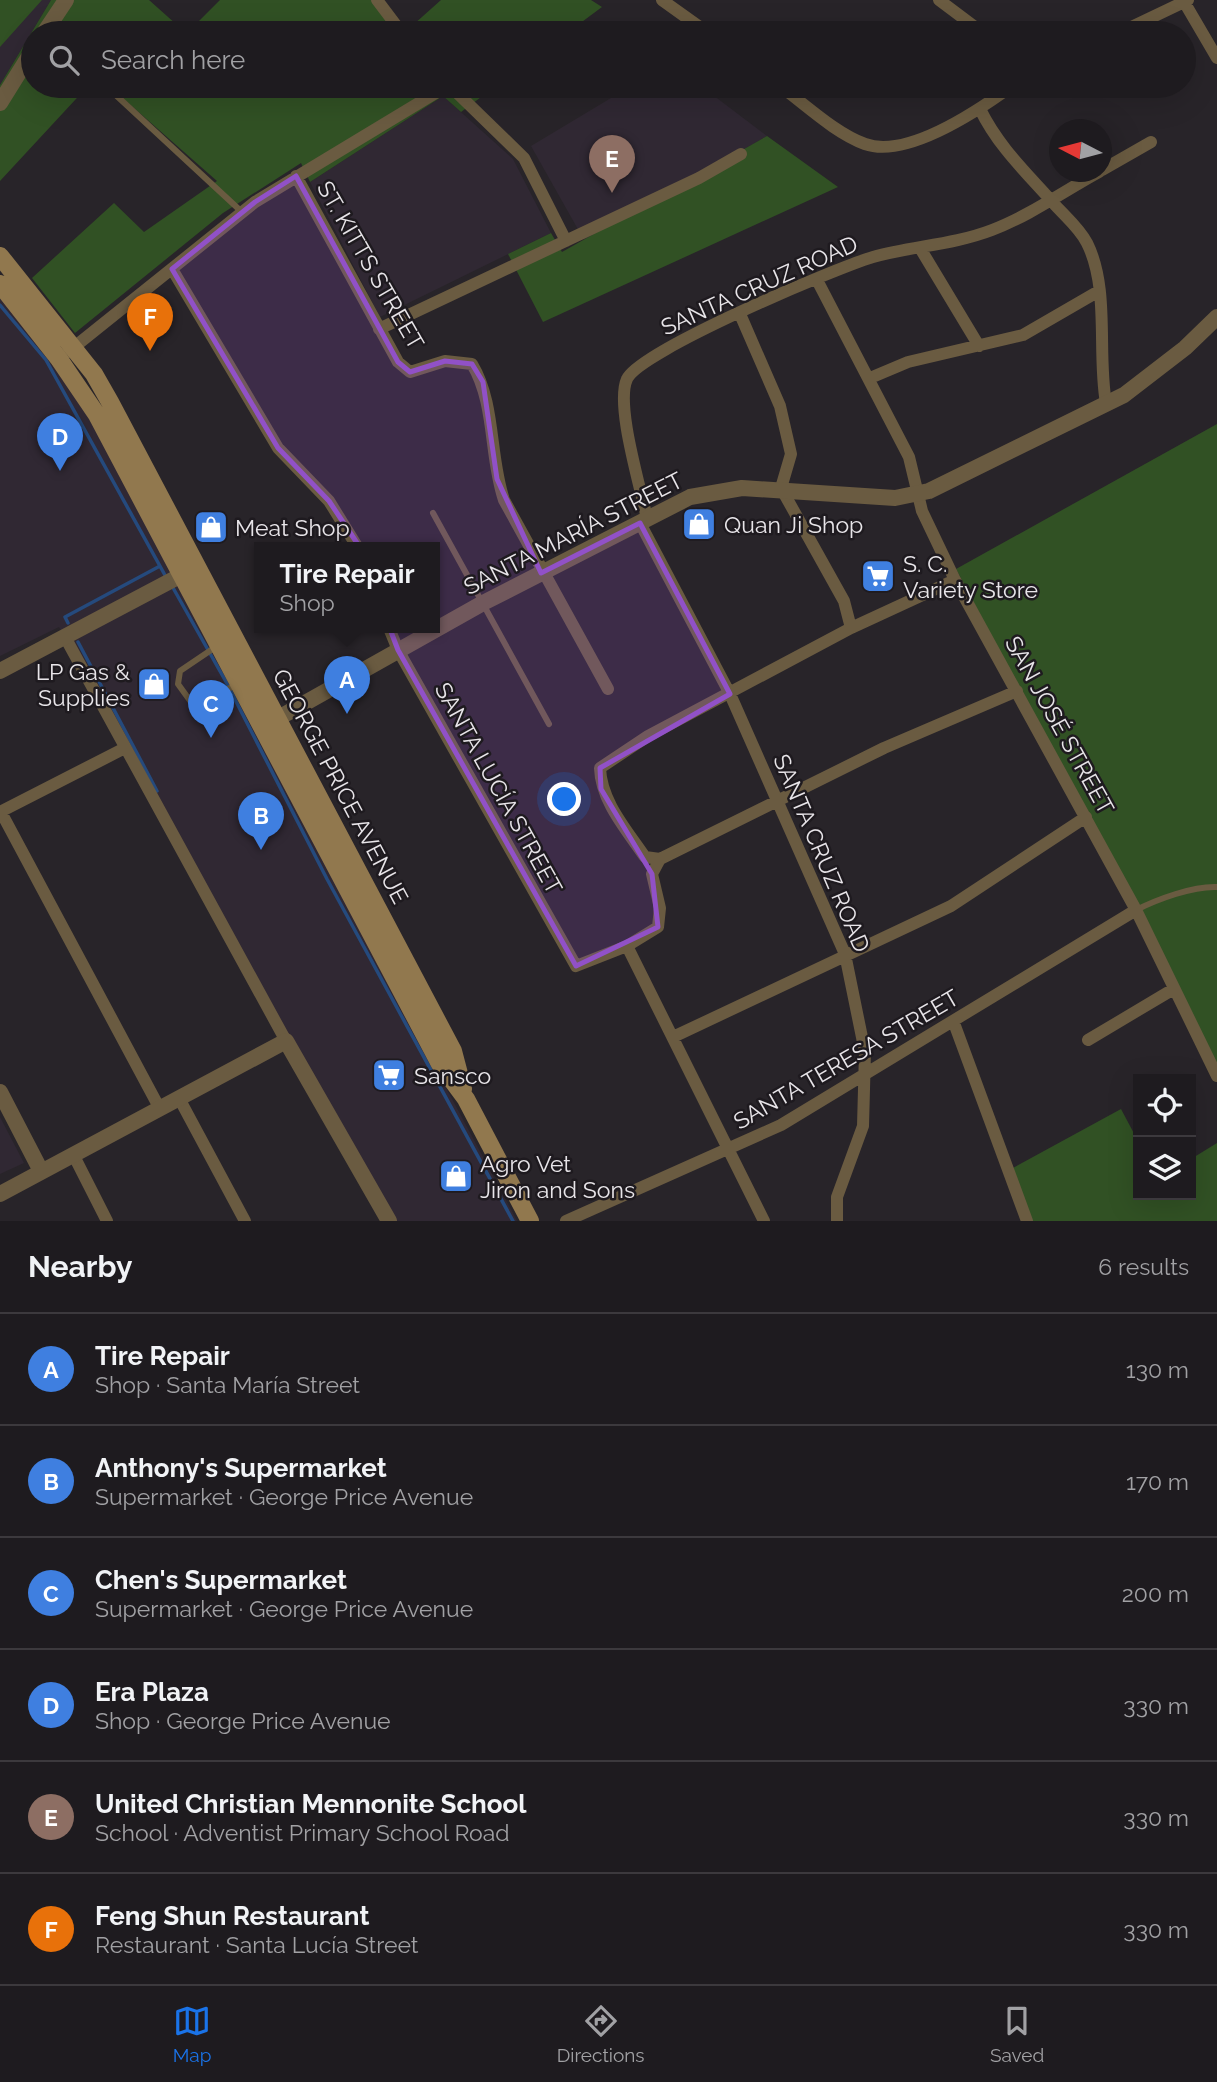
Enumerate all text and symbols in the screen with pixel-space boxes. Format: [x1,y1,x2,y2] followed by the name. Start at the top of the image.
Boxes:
[21,21,1196,98] search box
[45,41,83,79] icon: search
[101,45,245,75] text: Search here
[1049,119,1112,182] north arrow
[589,135,635,193] pin: E
[312,176,430,354] street label: ST. KITTS STREET
[657,229,861,341] street label: SANTA CRUZ ROAD
[127,293,173,351] pin: F
[37,413,83,471] pin: D
[459,466,687,600] street label: SANTA MARÍA STREET
[680,505,718,543] shop icon: Quan Ji Shop
[192,508,230,546] shop icon: Meat Shop
[724,511,863,538] place label: Quan Ji Shop
[235,514,350,541] place label: Meat Shop
[254,542,440,633] popup
[903,550,1038,603] place label: S. C. Variety Store
[859,557,897,595] supermarket icon: S. C. Variety Store
[280,559,414,589] text: Tire Repair
[280,589,335,616] text: Shop
[1000,631,1120,819] street label: SAN JOSÉ STREET
[324,656,370,714] pin: A
[36,658,131,711] place label: LP Gas & Supplies
[267,664,415,908] street label: GEORGE PRICE AVENUE
[135,665,173,703] shop icon: LP Gas & Supplies
[430,678,568,898] street label: SANTA LUCÍA STREET
[188,680,234,738] pin: C
[768,750,876,956] street label: SANTA CRUZ ROAD
[547,782,581,816] your location
[238,792,284,850] pin: B
[728,983,964,1135] street label: SANTA TERESA STREET
[370,1056,408,1094] supermarket icon: Sansco
[414,1062,491,1089] place label: Sansco
[1133,1074,1196,1200] map controls
[1133,1074,1196,1137] button: locate
[1133,1137,1196,1200] button: layers
[480,1150,635,1203] place label: Agro Vet Jiron and Sons
[437,1157,475,1195] shop icon: Agro Vet Jiron and Sons
[28,1249,132,1284] text: Nearby
[1098,1253,1189,1280] text: 6 results
[95,1341,230,1371] text: Tire Repair
[43,1356,59,1383] text: A
[1126,1356,1189,1383] text: 130 m
[95,1371,360,1398] text: Shop · Santa María Street
[95,1453,387,1483] text: Anthony's Supermarket
[43,1468,59,1495] text: B
[1126,1468,1189,1495] text: 170 m
[95,1483,473,1510] text: Supermarket · George Price Avenue
[95,1565,347,1595] text: Chen's Supermarket
[43,1580,59,1607] text: C
[1122,1580,1189,1607] text: 200 m
[95,1595,473,1622] text: Supermarket · George Price Avenue
[95,1677,209,1707] text: Era Plaza
[43,1692,59,1719] text: D
[1123,1692,1189,1719] text: 330 m
[95,1707,391,1734] text: Shop · George Price Avenue
[95,1789,527,1819] text: United Christian Mennonite School
[44,1804,58,1831] text: E
[1123,1804,1189,1831] text: 330 m
[95,1819,510,1846] text: School · Adventist Primary School Road
[95,1901,369,1931] text: Feng Shun Restaurant
[44,1916,58,1943] text: F
[1123,1916,1189,1943] text: 330 m
[95,1931,419,1958] text: Restaurant · Santa Lucía Street
[173,2002,211,2066] tab: Map
[557,2002,645,2066] tab: Directions
[990,2002,1044,2066] tab: Saved

